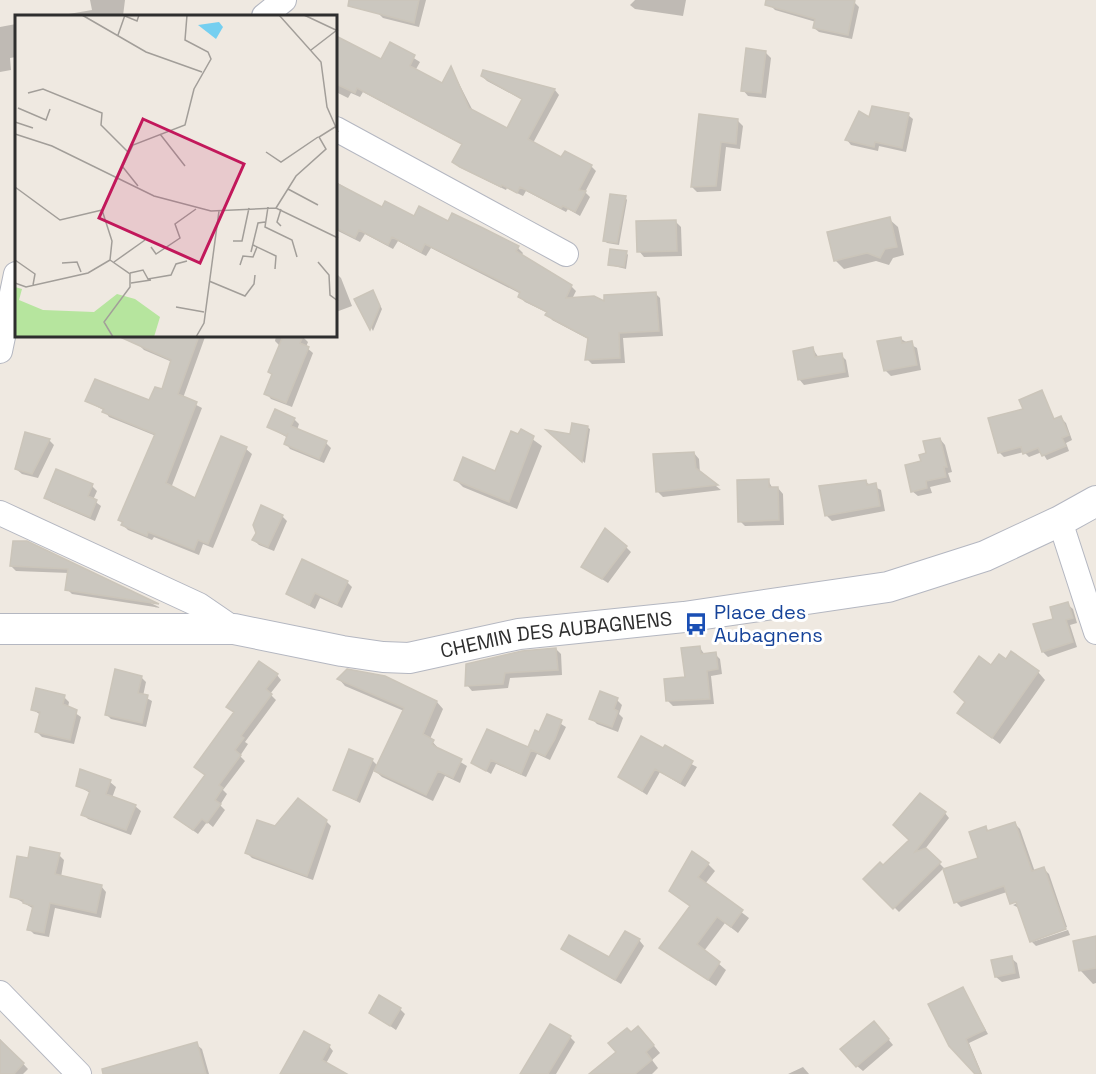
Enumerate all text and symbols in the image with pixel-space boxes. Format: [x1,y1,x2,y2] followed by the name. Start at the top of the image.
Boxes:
[15,15,338,338] inset map
[714,599,823,648] place label: Place des Aubagnens
[438,605,673,664] street label: CHEMIN DES AUBAGNENS
[683,611,709,637] bus stop icon: Place des Aubagnens

